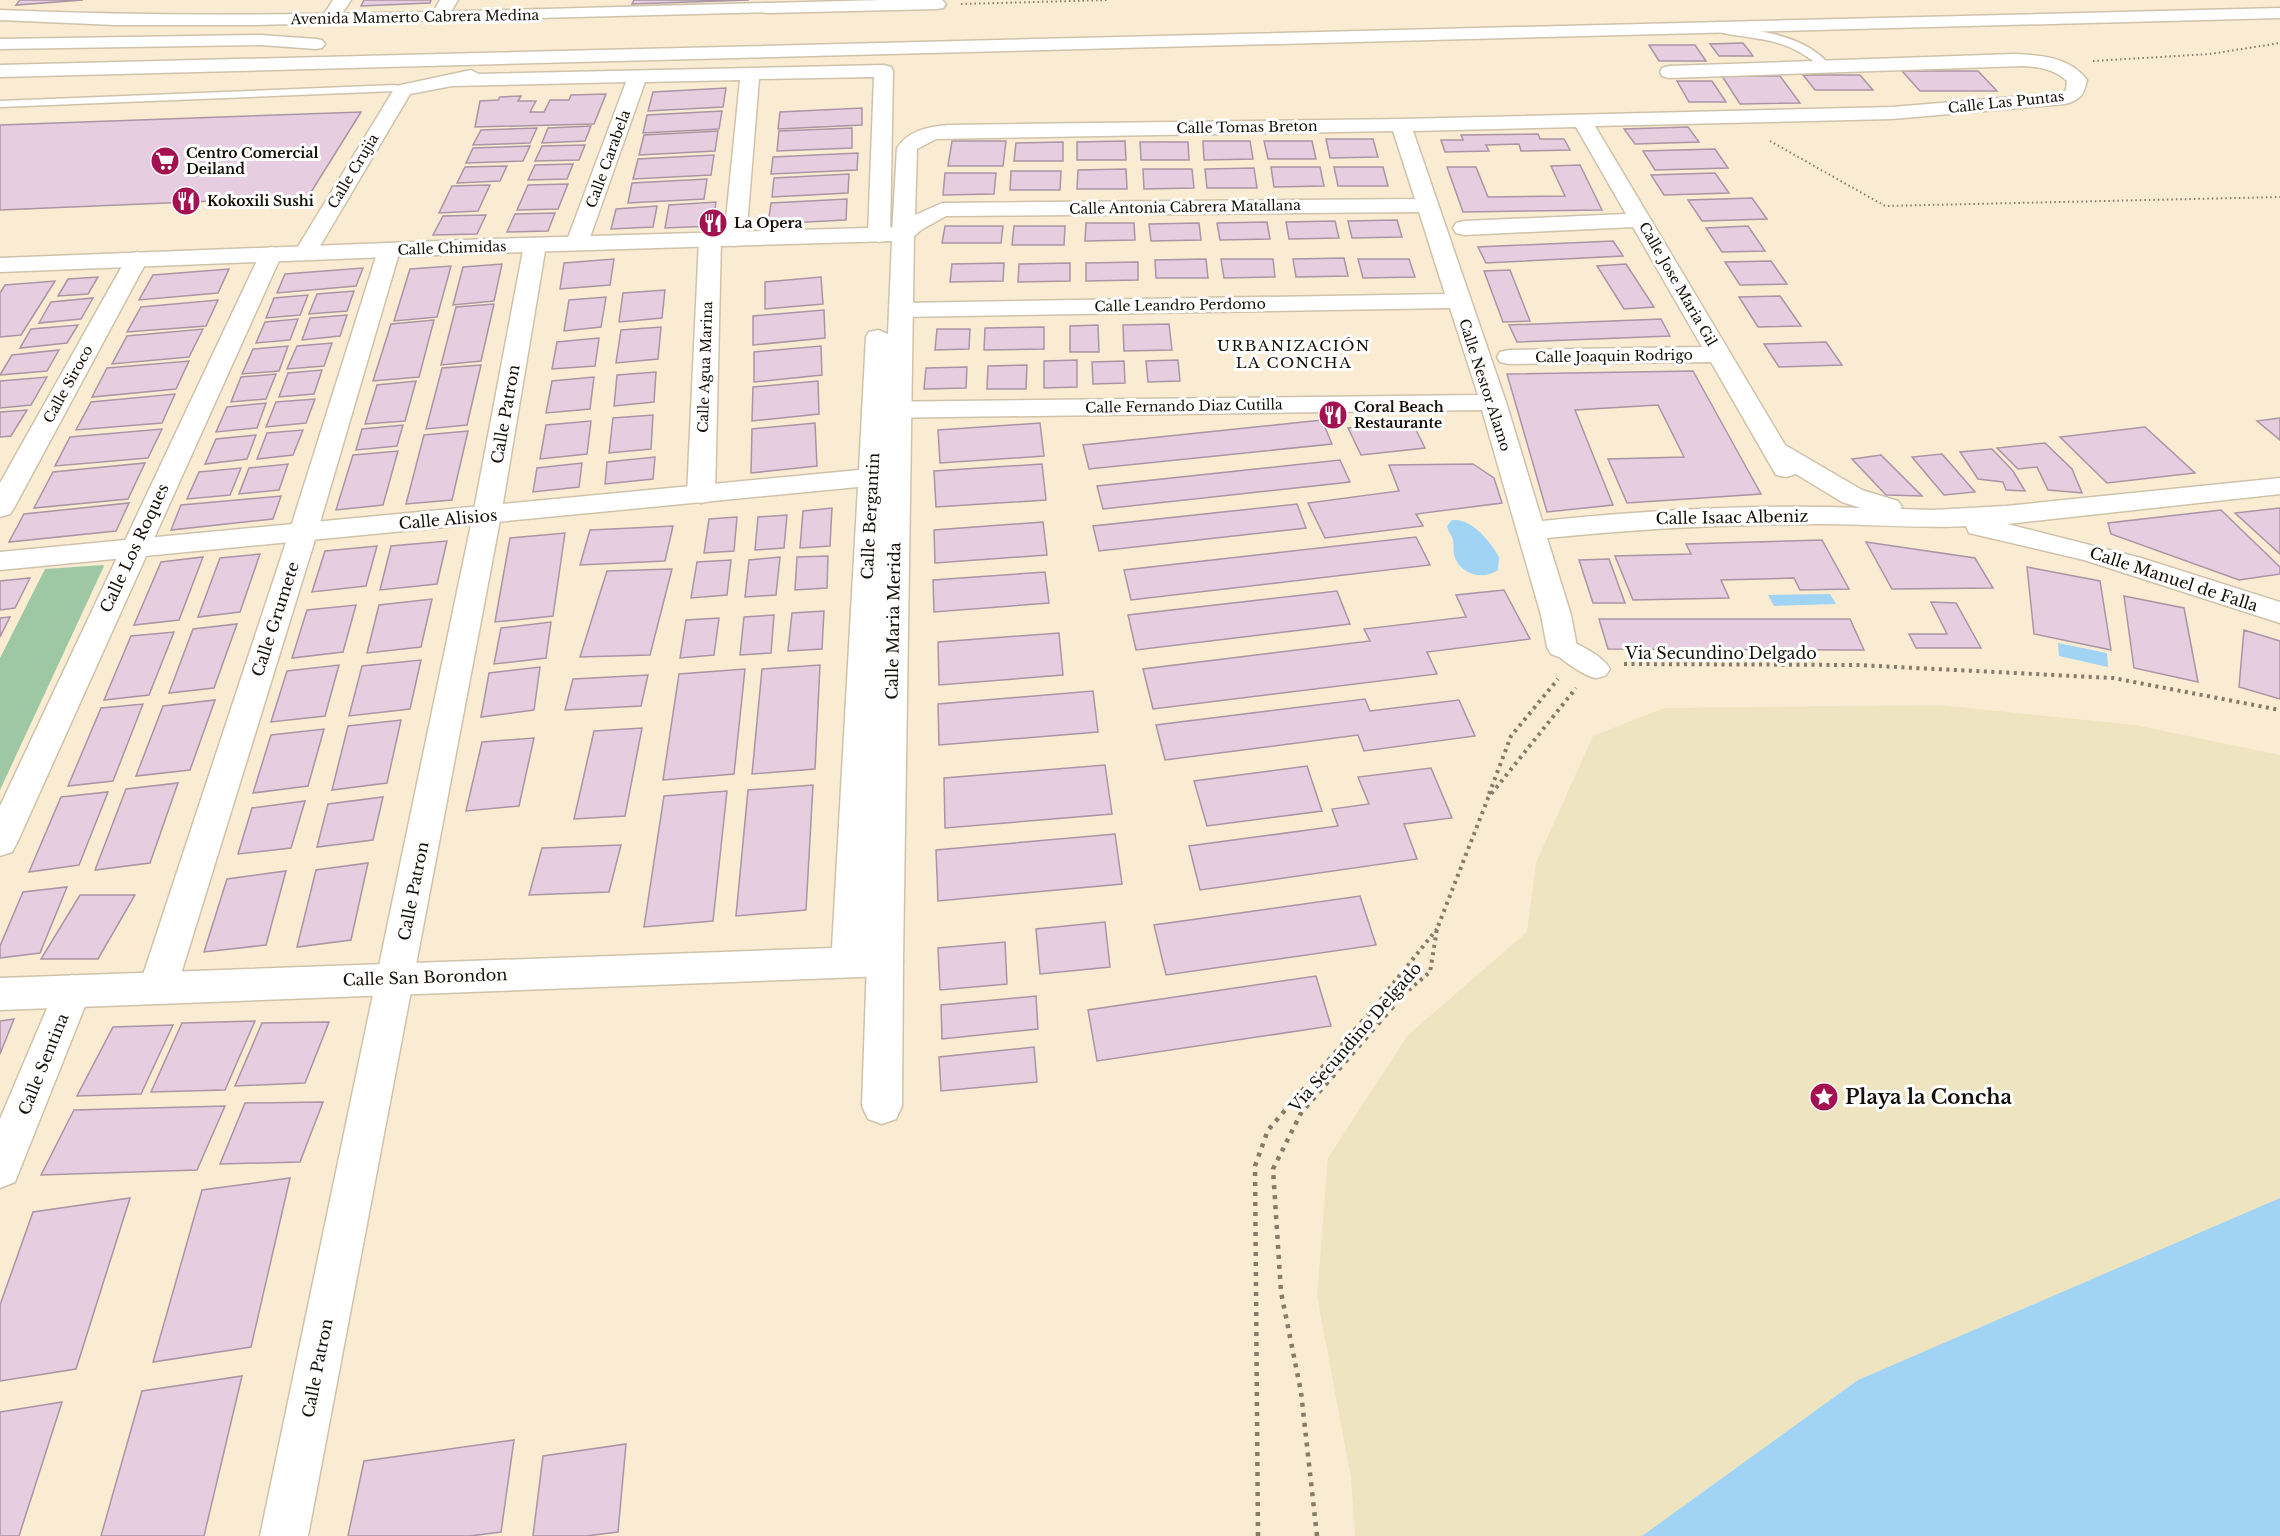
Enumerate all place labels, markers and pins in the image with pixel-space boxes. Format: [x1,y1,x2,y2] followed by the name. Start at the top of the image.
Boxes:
[186,144,318,178] place label: Centro Comercial Deiland
[149,145,181,177] supermarket icon: Centro Comercial Deiland
[170,185,202,217] restaurant icon: Kokoxili Sushi
[207,192,314,210] place label: Kokoxili Sushi
[697,207,729,239] restaurant icon: La Opera
[734,214,803,232] place label: La Opera
[1354,398,1444,432] place label: Coral Beach Restaurante
[1317,399,1349,431] restaurant icon: Coral Beach Restaurante
[1808,1081,1840,1113] place icon: Playa la Concha
[1845,1085,2013,1109] place label: Playa la Concha

